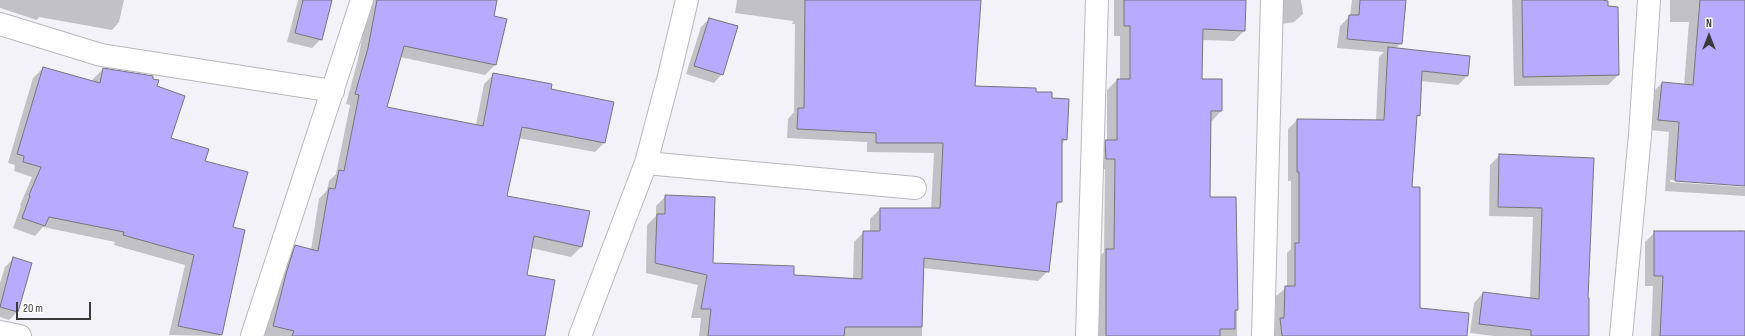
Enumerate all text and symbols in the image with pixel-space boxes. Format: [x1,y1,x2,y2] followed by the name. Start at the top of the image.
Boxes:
[1689,16,1729,56] north arrow
[1706,17,1712,30] text: N
[18,294,93,320] scale bar
[23,301,43,316] text: 20 m

